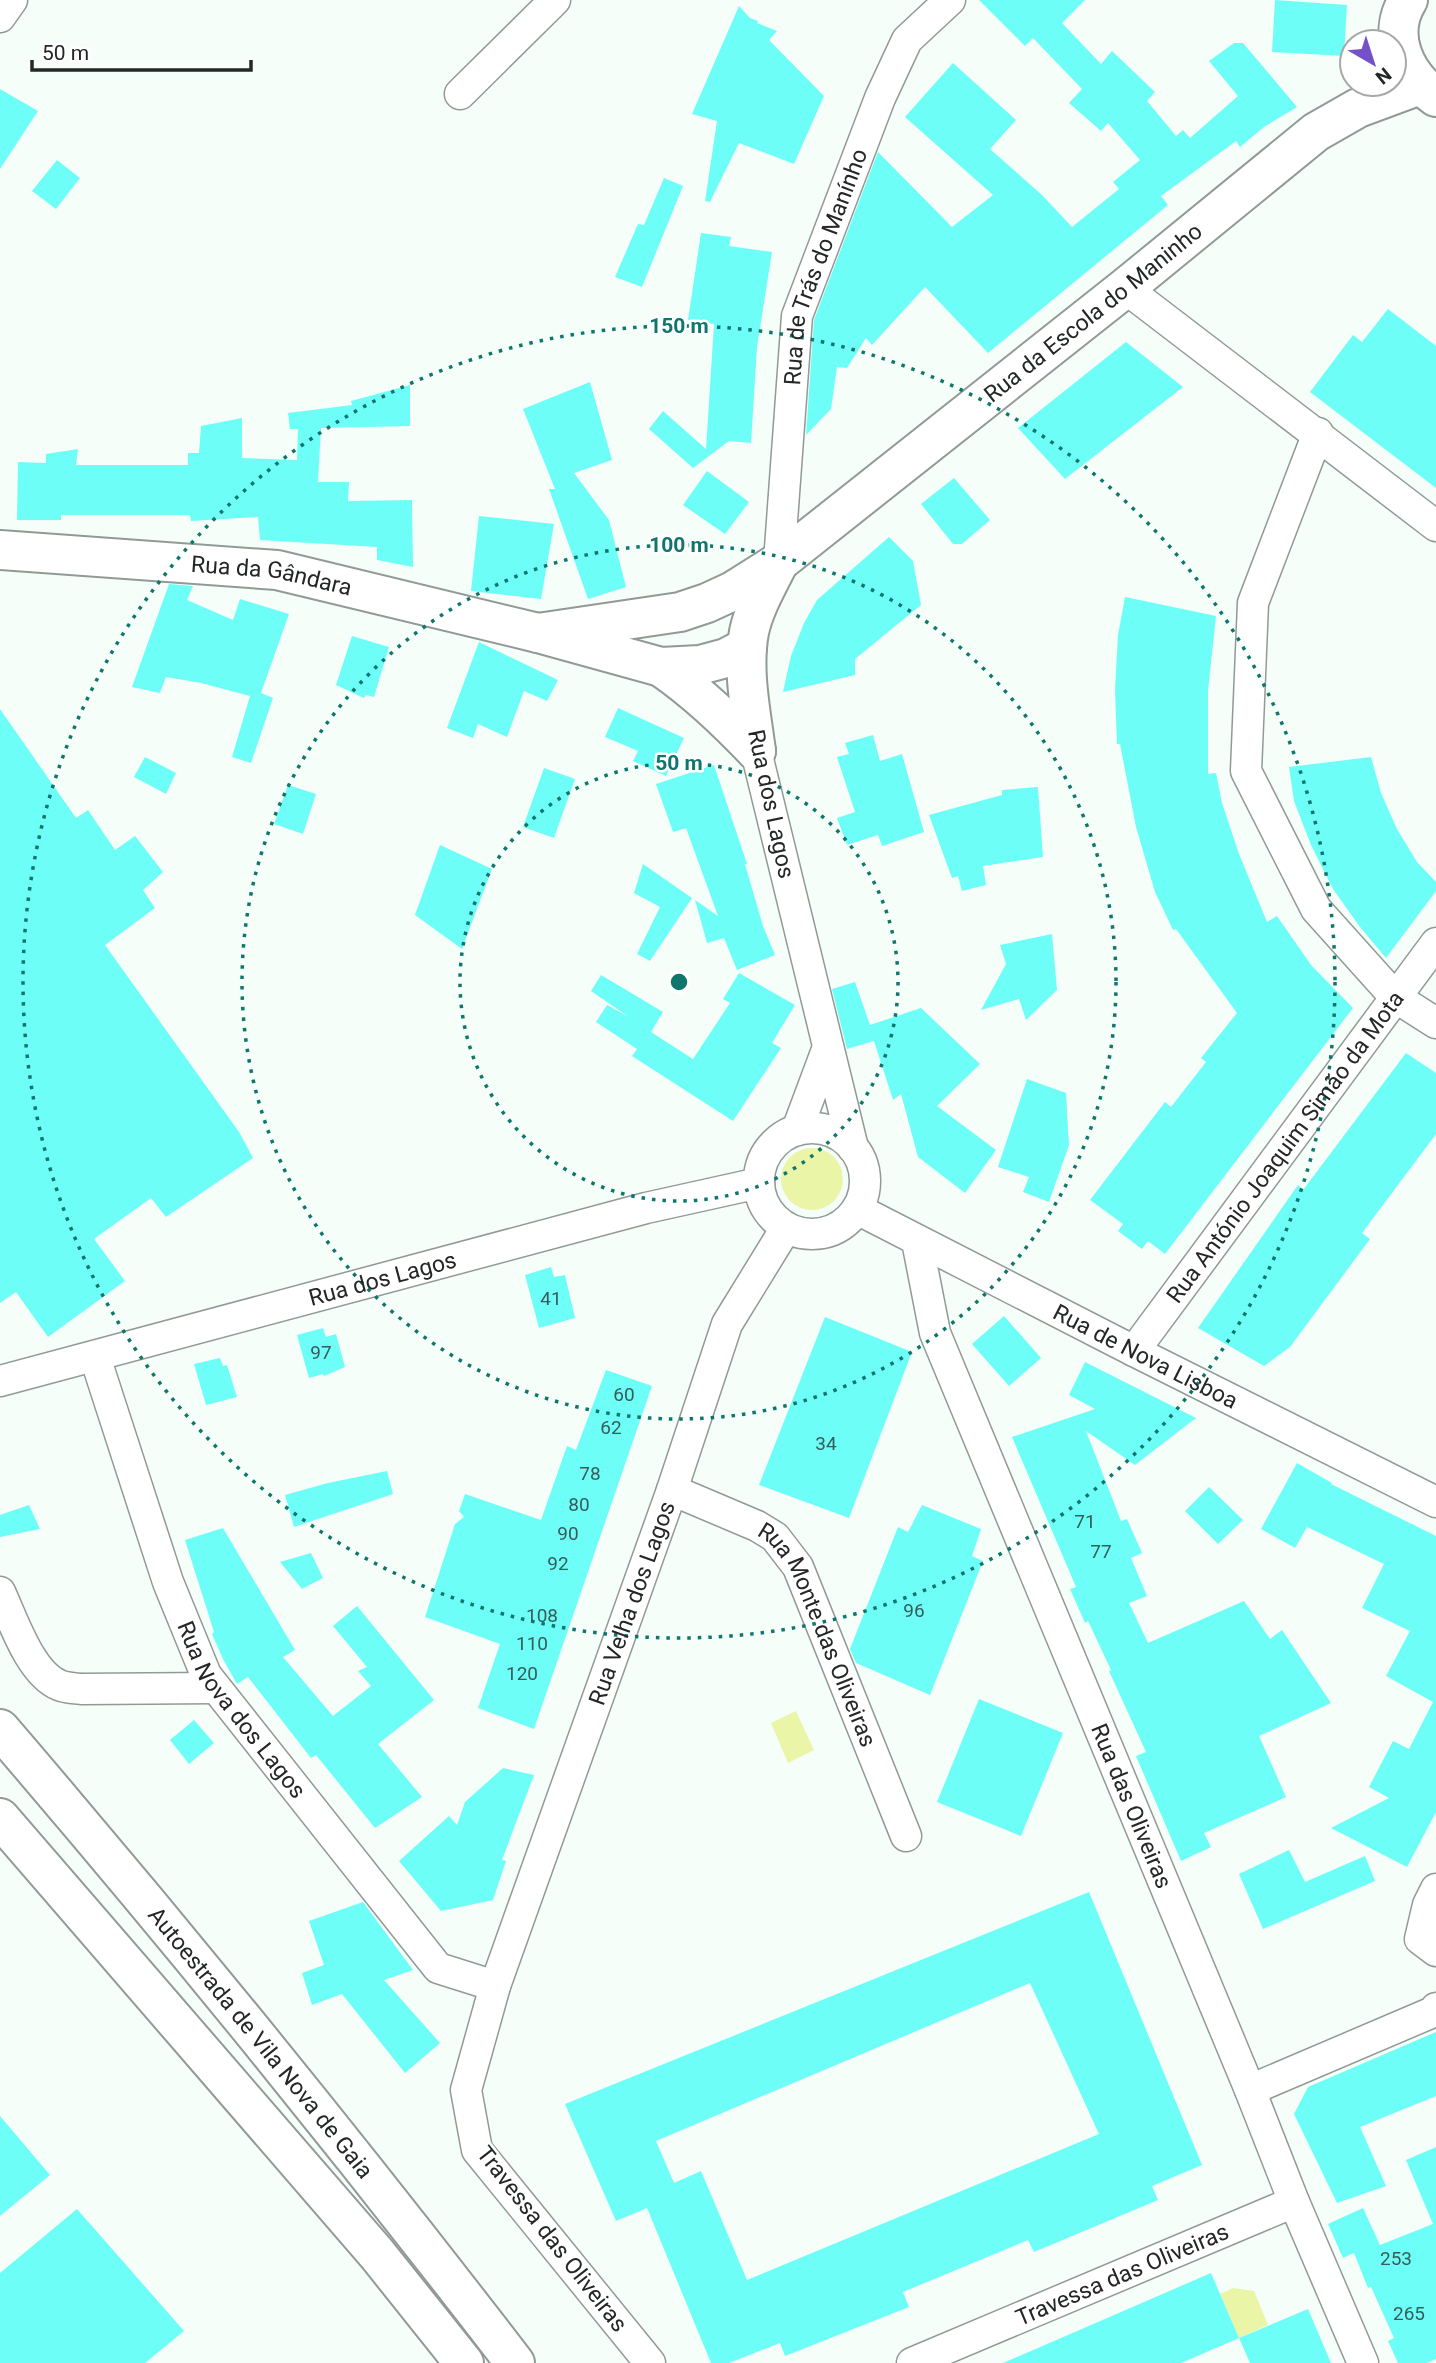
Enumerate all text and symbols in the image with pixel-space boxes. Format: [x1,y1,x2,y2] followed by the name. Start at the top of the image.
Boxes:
[32,28,250,72] scale bar
[1338,28,1408,98] north arrow
[42,41,89,65] text: 50 m
[1371,63,1396,89] text: N
[778,145,873,386] street label: Rua de Trás do Manínho
[979,217,1207,408] street label: Rua da Escola do Maninho
[649,314,709,338] text: 150 m
[649,533,709,557] text: 100 m
[190,550,355,601] street label: Rua da Gândara
[742,727,800,881] street label: Rua dos Lagos
[655,751,703,775] text: 50 m
[667,970,691,994] centre of rings
[1161,986,1409,1308] street label: Rua António Joaquim Simão da Mota
[306,1246,459,1311] street label: Rua dos Lagos
[540,1287,562,1310] house number: 41
[1049,1298,1242,1414] street label: Rua de Nova Lisboa
[310,1341,332,1364] house number: 97
[613,1383,635,1406] house number: 60
[600,1416,622,1439] house number: 62
[815,1432,837,1455] house number: 34
[579,1462,601,1485] house number: 78
[568,1493,590,1516] house number: 80
[583,1497,680,1709] street label: Rua Velha dos Lagos
[1074,1510,1096,1533] house number: 71
[753,1517,882,1751] street label: Rua Monte das Oliveiras
[557,1522,579,1545] house number: 90
[1090,1540,1112,1563] house number: 77
[547,1552,569,1575] house number: 92
[903,1599,925,1622] house number: 96
[526,1604,558,1627] house number: 108
[172,1617,312,1803] street label: Rua Nova dos Lagos
[516,1632,548,1655] house number: 110
[506,1662,538,1685] house number: 120
[1086,1720,1178,1892] street label: Rua das Oliveiras
[143,1902,379,2184] street label: Autoestrada de Vila Nova de Gaia
[471,2141,633,2337] street label: Travessa das Oliveiras
[1012,2218,1233,2331] street label: Travessa das Oliveiras
[1380,2247,1412,2270] house number: 253
[1393,2302,1425,2325] house number: 265

